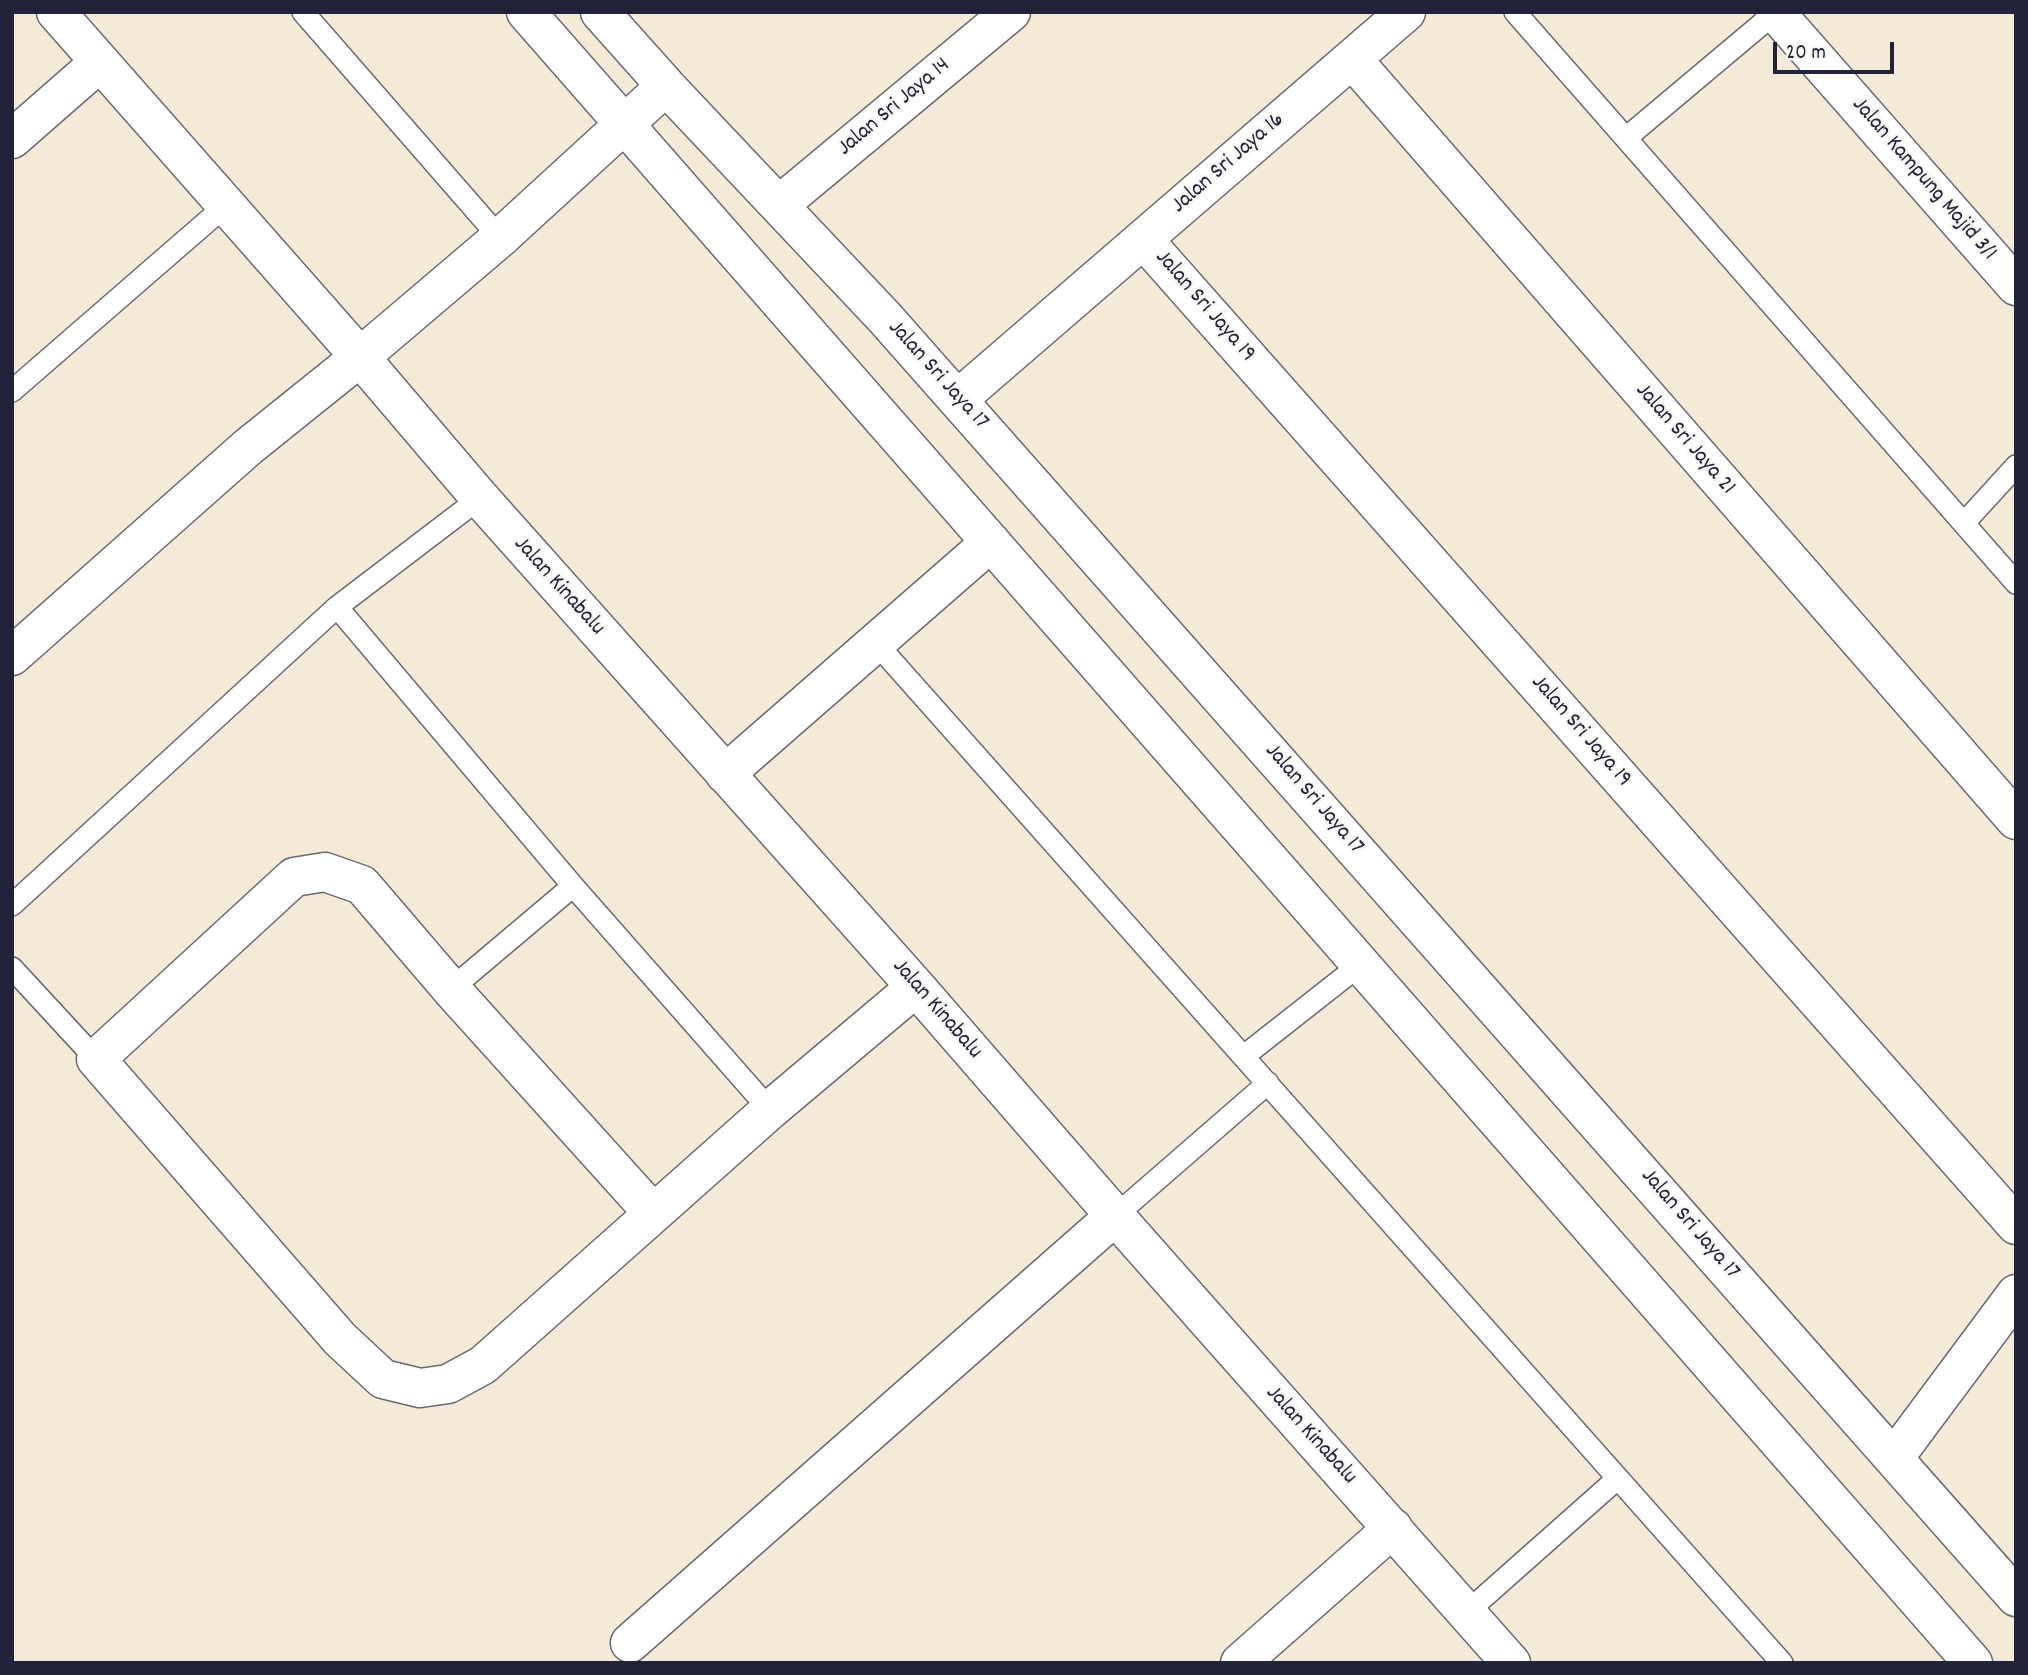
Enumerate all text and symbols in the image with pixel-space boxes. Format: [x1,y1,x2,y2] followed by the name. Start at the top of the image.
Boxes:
[1776,28,1897,72] scale bar
[1786,39,1826,69] text: 20 m
[833,53,957,163] street label: Jalan Sri Jaya 14
[1845,93,2001,267] street label: Jalan Kampung Majid 3/1
[1167,108,1291,220] street label: Jalan Sri Jaya 16
[1148,245,1260,369] street label: Jalan Sri Jaya 19
[881,316,993,436] street label: Jalan Sri Jaya 17
[1628,378,1740,502] street label: Jalan Sri Jaya 21
[506,532,610,642] street label: Jalan Kinabalu
[1524,670,1636,794] street label: Jalan Sri Jaya 19
[1257,739,1369,861] street label: Jalan Sri Jaya 17
[885,954,987,1066] street label: Jalan Kinabalu
[1633,1164,1745,1286] street label: Jalan Sri Jaya 17
[1258,1381,1362,1491] street label: Jalan Kinabalu

